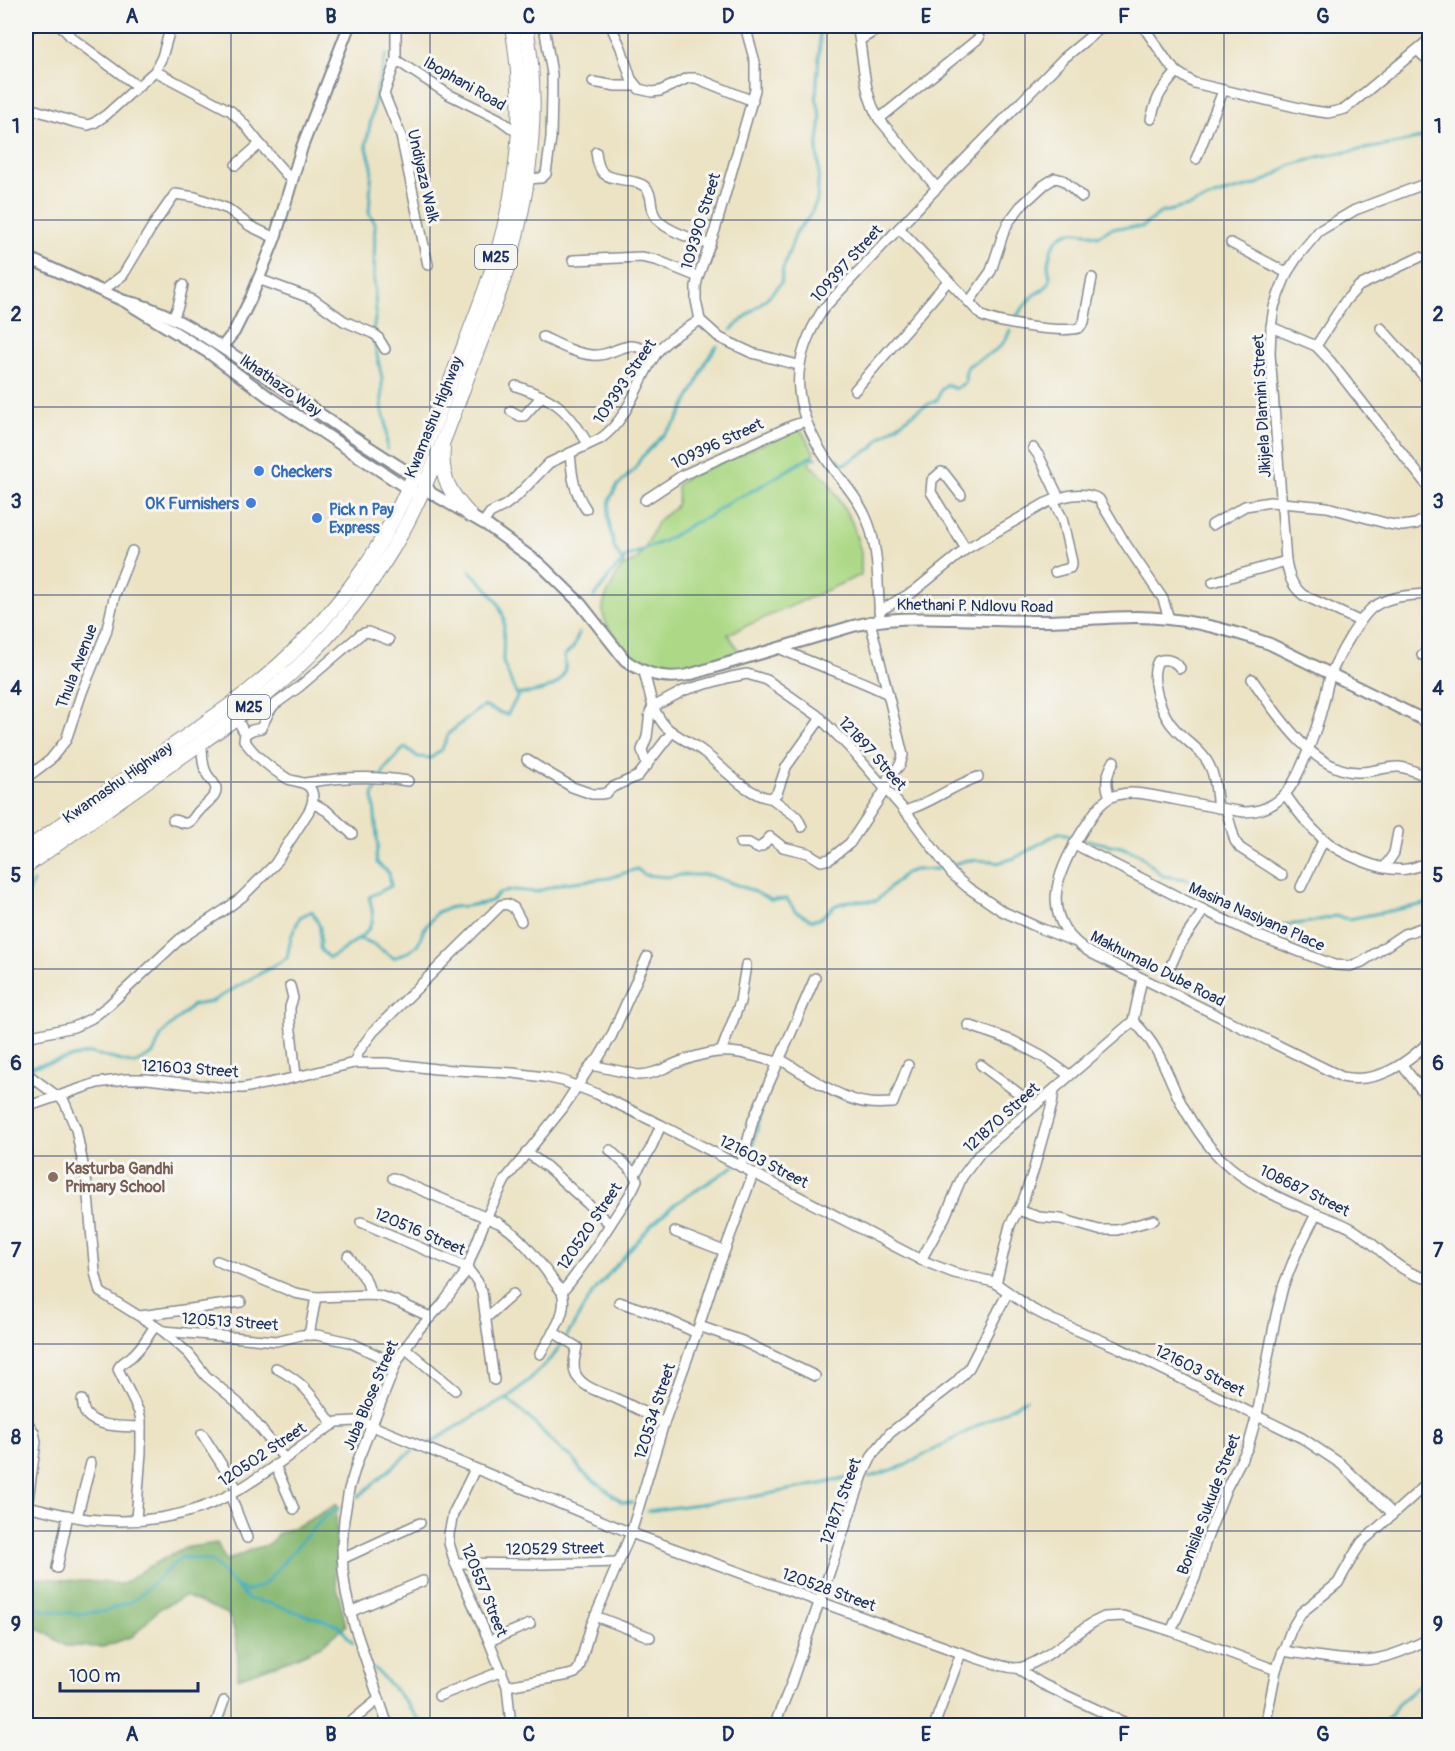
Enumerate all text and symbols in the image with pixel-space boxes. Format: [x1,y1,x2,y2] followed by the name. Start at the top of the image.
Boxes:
[126,4,139,29] text: A
[325,4,337,29] text: B
[523,4,535,29] text: C
[722,4,735,29] text: D
[921,4,932,29] text: E
[1118,4,1130,29] text: F
[1316,4,1330,29] text: G
[420,52,509,115] street label: Ibophani Road
[12,114,20,139] text: 1
[1434,114,1442,139] text: 1
[403,127,444,225] street label: Undiyaza Walk
[677,170,725,272] street label: 109390 Street
[807,220,887,307] street label: 109397 Street
[475,245,517,269] road number: M25
[10,302,22,327] text: 2
[1432,302,1444,327] text: 2
[1248,333,1276,478] street label: Jikijela Dlamini Street
[589,335,661,428] street label: 109393 Street
[236,350,325,421] street label: Ikhathazo Way
[400,353,468,481] street label: Kwamashu Highway
[668,414,767,474] street label: 109396 Street
[271,462,333,482] place label: Checkers
[252,464,266,478] marker: Checkers
[10,489,22,514] text: 3
[1432,489,1444,514] text: 3
[145,494,240,514] place label: OK Furnishers
[244,496,258,510] marker: OK Furnishers
[329,500,394,538] place label: Pick n Pay Express
[310,511,324,525] marker: Pick n Pay Express
[896,595,1054,617] street label: Khethani P. Ndlovu Road
[52,621,102,711] street label: Thula Avenue
[10,676,22,701] text: 4
[1432,676,1444,701] text: 4
[228,695,270,719] road number: M25
[834,712,911,795] street label: 121897 Street
[59,737,176,828] street label: Kwamashu Highway
[11,863,22,888] text: 5
[1433,863,1444,888] text: 5
[1185,878,1328,956] street label: Masina Nasiyana Place
[1087,926,1228,1011] street label: Makhumalo Dube Road
[10,1051,22,1076] text: 6
[1432,1051,1444,1076] text: 6
[141,1056,240,1082] street label: 121603 Street
[959,1078,1044,1157] street label: 121870 Street
[716,1131,812,1193] street label: 121603 Street
[65,1159,173,1197] place label: Kasturba Gandhi Primary School
[1256,1160,1353,1222] street label: 108687 Street
[46,1170,60,1184] marker: Kasturba Gandhi Primary School
[553,1178,627,1274] street label: 120520 Street
[371,1204,469,1260] street label: 120516 Street
[11,1238,22,1263] text: 7
[1433,1238,1444,1263] text: 7
[181,1309,279,1335] street label: 120513 Street
[339,1337,403,1454] street label: Juba Blose Street
[1151,1341,1248,1401] street label: 121603 Street
[630,1360,680,1462] street label: 120534 Street
[215,1418,311,1492] street label: 120502 Street
[11,1425,21,1450] text: 8
[1433,1425,1443,1450] text: 8
[1173,1431,1245,1578] street label: Bonisile Sukude Street
[816,1455,866,1548] street label: 121871 Street
[505,1538,605,1560] street label: 120529 Street
[456,1541,512,1640] street label: 120557 Street
[779,1564,879,1616] street label: 120528 Street
[11,1612,21,1637] text: 9
[1433,1612,1443,1637] text: 9
[60,1655,198,1693] scale bar
[69,1665,121,1688] text: 100 m
[126,1722,139,1747] text: A
[325,1722,337,1747] text: B
[523,1722,535,1747] text: C
[722,1722,735,1747] text: D
[921,1722,932,1747] text: E
[1118,1722,1130,1747] text: F
[1316,1722,1330,1747] text: G

